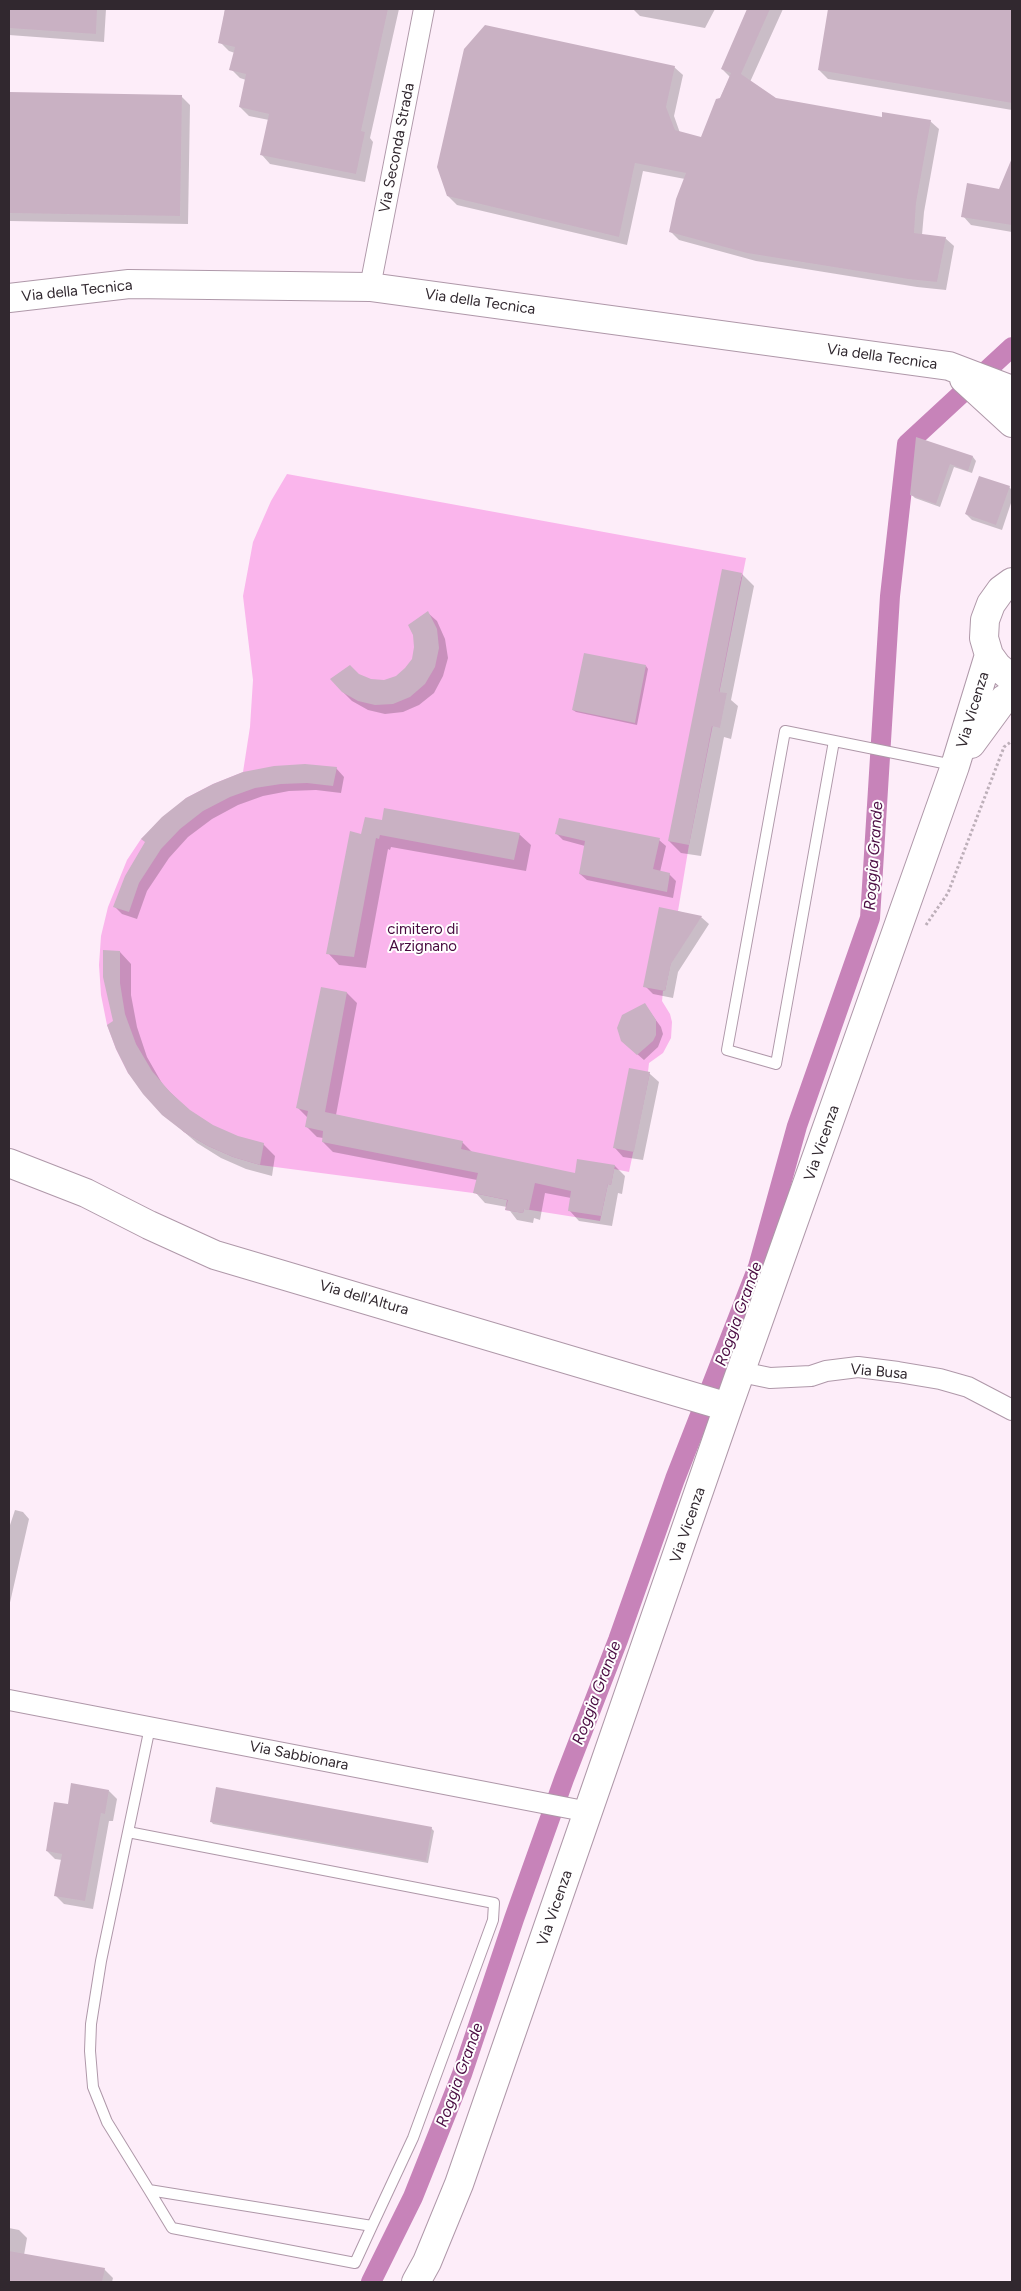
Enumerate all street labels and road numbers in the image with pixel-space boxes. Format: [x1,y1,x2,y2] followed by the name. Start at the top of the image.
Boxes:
[376,81,418,215] street label: Via Seconda Strada
[21,276,133,306] street label: Via della Tecnica
[424,285,536,319] street label: Via della Tecnica
[826,340,938,374] street label: Via della Tecnica
[953,670,993,750] street label: Via Vicenza
[801,1103,843,1183] street label: Via Vicenza
[317,1277,411,1319] street label: Via dell'Altura
[850,1361,908,1383] street label: Via Busa
[667,1485,709,1565] street label: Via Vicenza
[248,1738,350,1774] street label: Via Sabbionara
[534,1868,576,1948] street label: Via Vicenza

